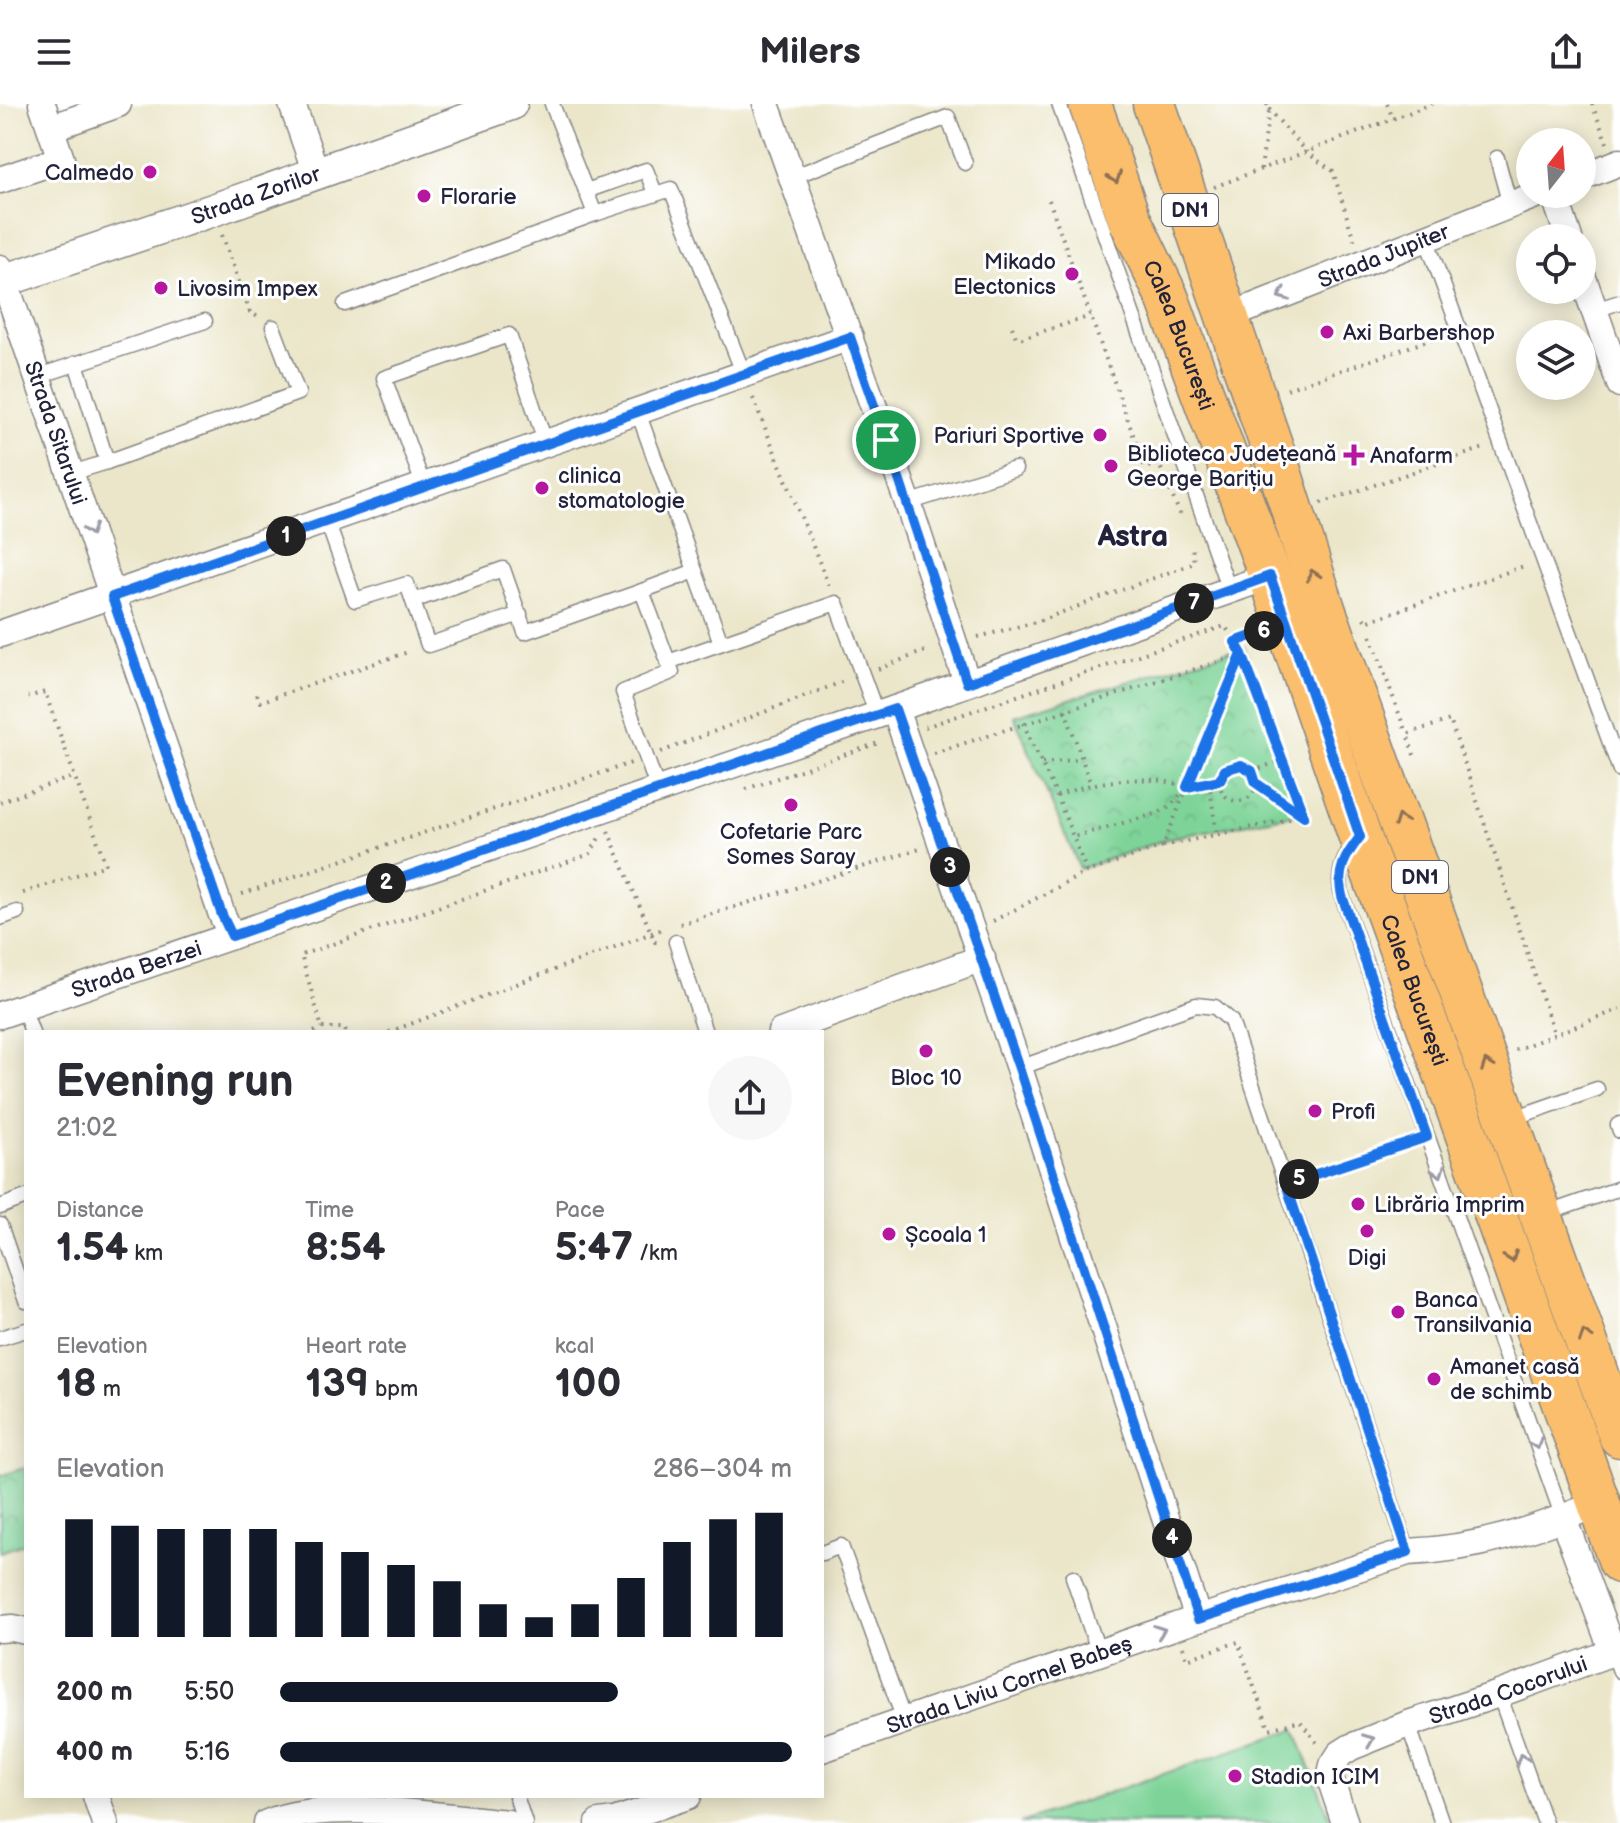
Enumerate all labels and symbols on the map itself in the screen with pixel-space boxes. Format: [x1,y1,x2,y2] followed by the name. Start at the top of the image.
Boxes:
[1516,128,1596,208] north arrow
[45,160,134,187] place label: Calmedo
[188,161,325,231] street label: Strada Zorilor
[141,163,159,181] marker: Calmedo
[1105,170,1122,184] one-way arrow
[440,184,516,211] place label: Florarie
[415,187,433,205] marker: Florarie
[1162,194,1218,226] road number: DN1
[1314,218,1454,295] street label: Strada Jupiter
[953,249,1056,301] place label: Mikado Electonics
[1136,256,1220,414] street label: Calea București
[1063,265,1081,283] marker: Mikado Electonics
[177,276,319,303] place label: Livosim Impex
[152,279,170,297] marker: Livosim Impex
[1277,285,1291,302] one-way arrow
[1343,320,1495,347] place label: Axi Barbershop
[1318,323,1336,341] marker: Axi Barbershop
[18,358,92,508] street label: Strada Sitarului
[852,406,920,474] pin
[933,423,1084,450] place label: Pariuri Sportive
[1091,426,1109,444] marker: Pariuri Sportive
[1127,441,1337,493] place label: Biblioteca Județeană George Barițiu
[1370,443,1453,470] place label: Anafarm
[1345,446,1363,464] marker: Anafarm
[1102,457,1120,475] marker: Biblioteca Județeană George Barițiu
[558,463,685,515] place label: clinica stomatologie
[533,479,551,497] marker: clinica stomatologie
[266,516,306,556] pin: 1
[1097,519,1168,555] district label: Astra
[81,522,97,536] one-way arrow
[1306,569,1322,582] one-way arrow
[1174,583,1214,623] pin: 7
[1244,611,1284,651] pin: 6
[782,796,800,814] marker: Cofetarie Parc Somes Saray
[1393,814,1409,828] one-way arrow
[720,819,862,871] place label: Cofetarie Parc Somes Saray
[930,847,970,887] pin: 3
[1392,861,1448,893] road number: DN1
[366,863,406,903] pin: 2
[1374,911,1453,1070] street label: Calea București
[68,935,205,1005] street label: Strada Berzei
[917,1042,935,1060] marker: Bloc 10
[1480,1059,1497,1073] one-way arrow
[890,1065,962,1092] place label: Bloc 10
[1331,1099,1376,1126] place label: Profi
[1306,1102,1324,1120] marker: Profi
[1279,1159,1319,1199] pin: 5
[1430,1165,1446,1179] one-way arrow
[1374,1192,1525,1219] place label: Librăria Imprim
[1349,1195,1367,1213] marker: Librăria Imprim
[905,1222,987,1249] place label: Școala 1
[1358,1222,1376,1240] marker: Digi
[880,1225,898,1243] marker: Școala 1
[1347,1245,1387,1272] place label: Digi
[1501,1249,1518,1263] one-way arrow
[1414,1287,1532,1339] place label: Banca Transilvania
[1389,1303,1407,1321] marker: Banca Transilvania
[1578,1330,1594,1344] one-way arrow
[1450,1354,1580,1406] place label: Amanet casă de schimb
[1425,1370,1443,1388] marker: Amanet casă de schimb
[1526,1436,1543,1450] one-way arrow
[1152,1518,1192,1558] pin: 4
[1152,1625,1166,1641] one-way arrow
[883,1630,1136,1741] street label: Strada Liviu Cornel Babeș
[1426,1651,1591,1731] street label: Strada Cocorului
[1361,1733,1375,1749] one-way arrow
[1516,1752,1532,1766] one-way arrow
[1251,1764,1380,1791] place label: Stadion ICIM
[1226,1767,1244,1785] marker: Stadion ICIM

